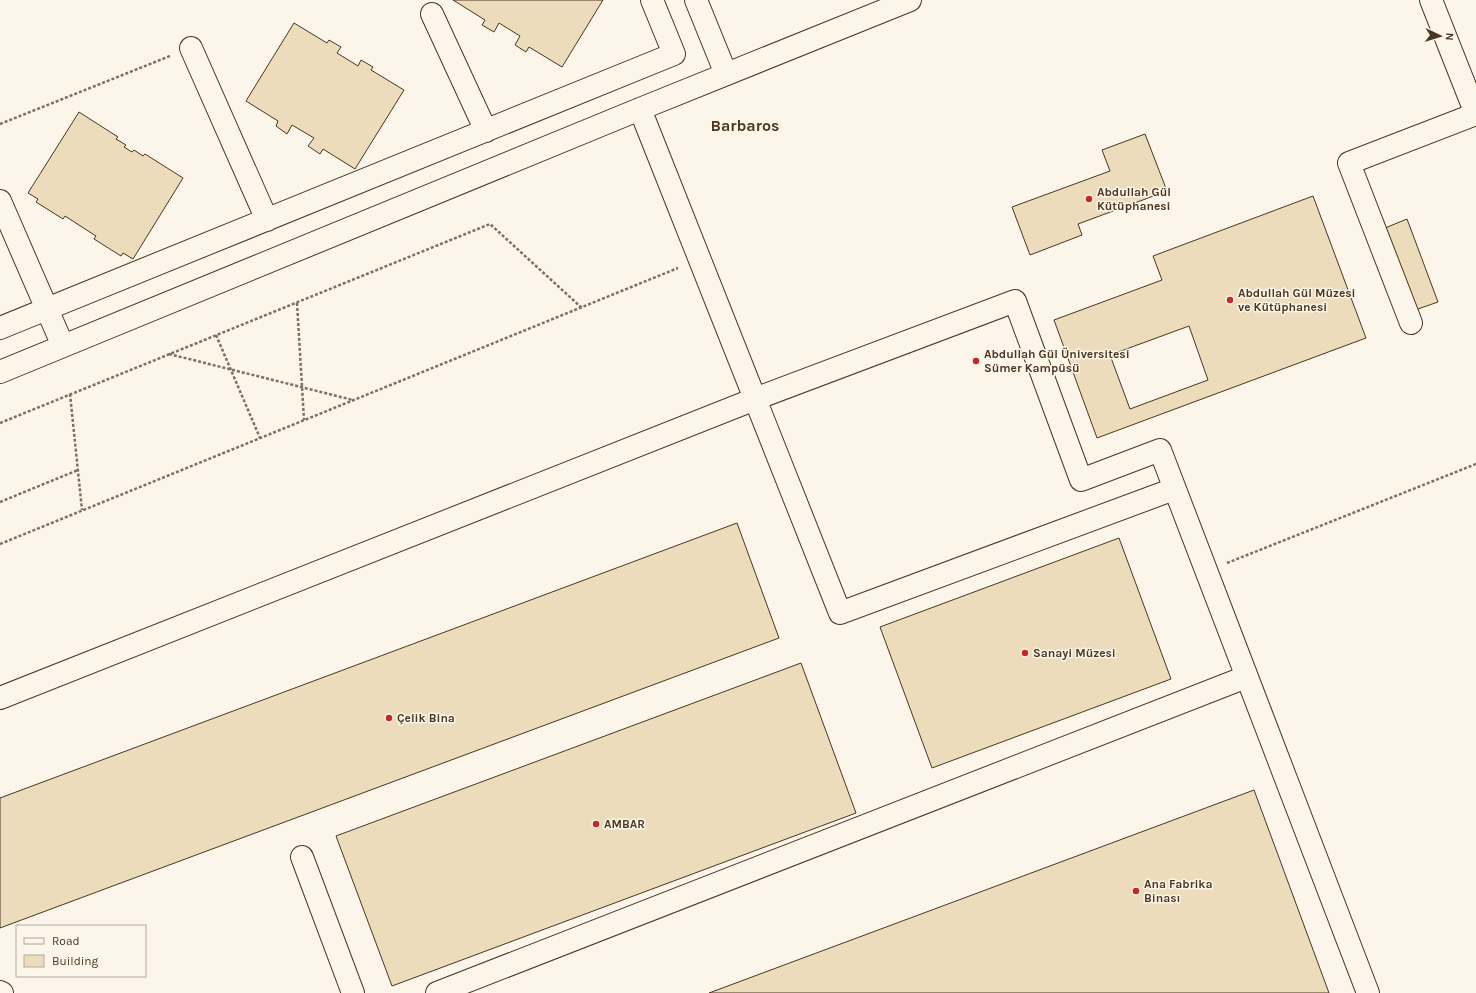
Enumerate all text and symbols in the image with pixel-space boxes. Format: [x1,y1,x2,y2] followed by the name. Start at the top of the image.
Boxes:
[1420,16,1460,56] north arrow
[1443,32,1456,41] text: N
[711,116,779,135] district label: Barbaros
[1097,185,1171,213] place label: Abdullah Gül Kütüphanesi
[1084,194,1094,204] marker: Abdullah Gül Kütüphanesi
[1238,286,1356,314] place label: Abdullah Gül Müzesi ve Kütüphanesi
[1225,295,1235,305] marker: Abdullah Gül Müzesi ve Kütüphanesi
[984,347,1130,375] place label: Abdullah Gül Üniversitesi Sümer Kampüsü
[971,356,981,366] marker: Abdullah Gül Üniversitesi Sümer Kampüsü
[1033,646,1116,660] place label: Sanayi Müzesi
[1020,648,1030,658] marker: Sanayi Müzesi
[397,711,455,725] place label: Çelik Bina
[384,713,394,723] marker: Çelik Bina
[604,817,645,831] place label: AMBAR
[591,819,601,829] marker: AMBAR
[1144,877,1212,905] place label: Ana Fabrika Binası
[1131,886,1141,896] marker: Ana Fabrika Binası
[16,925,146,977] legend
[52,934,80,948] text: Road
[52,954,99,968] text: Building

